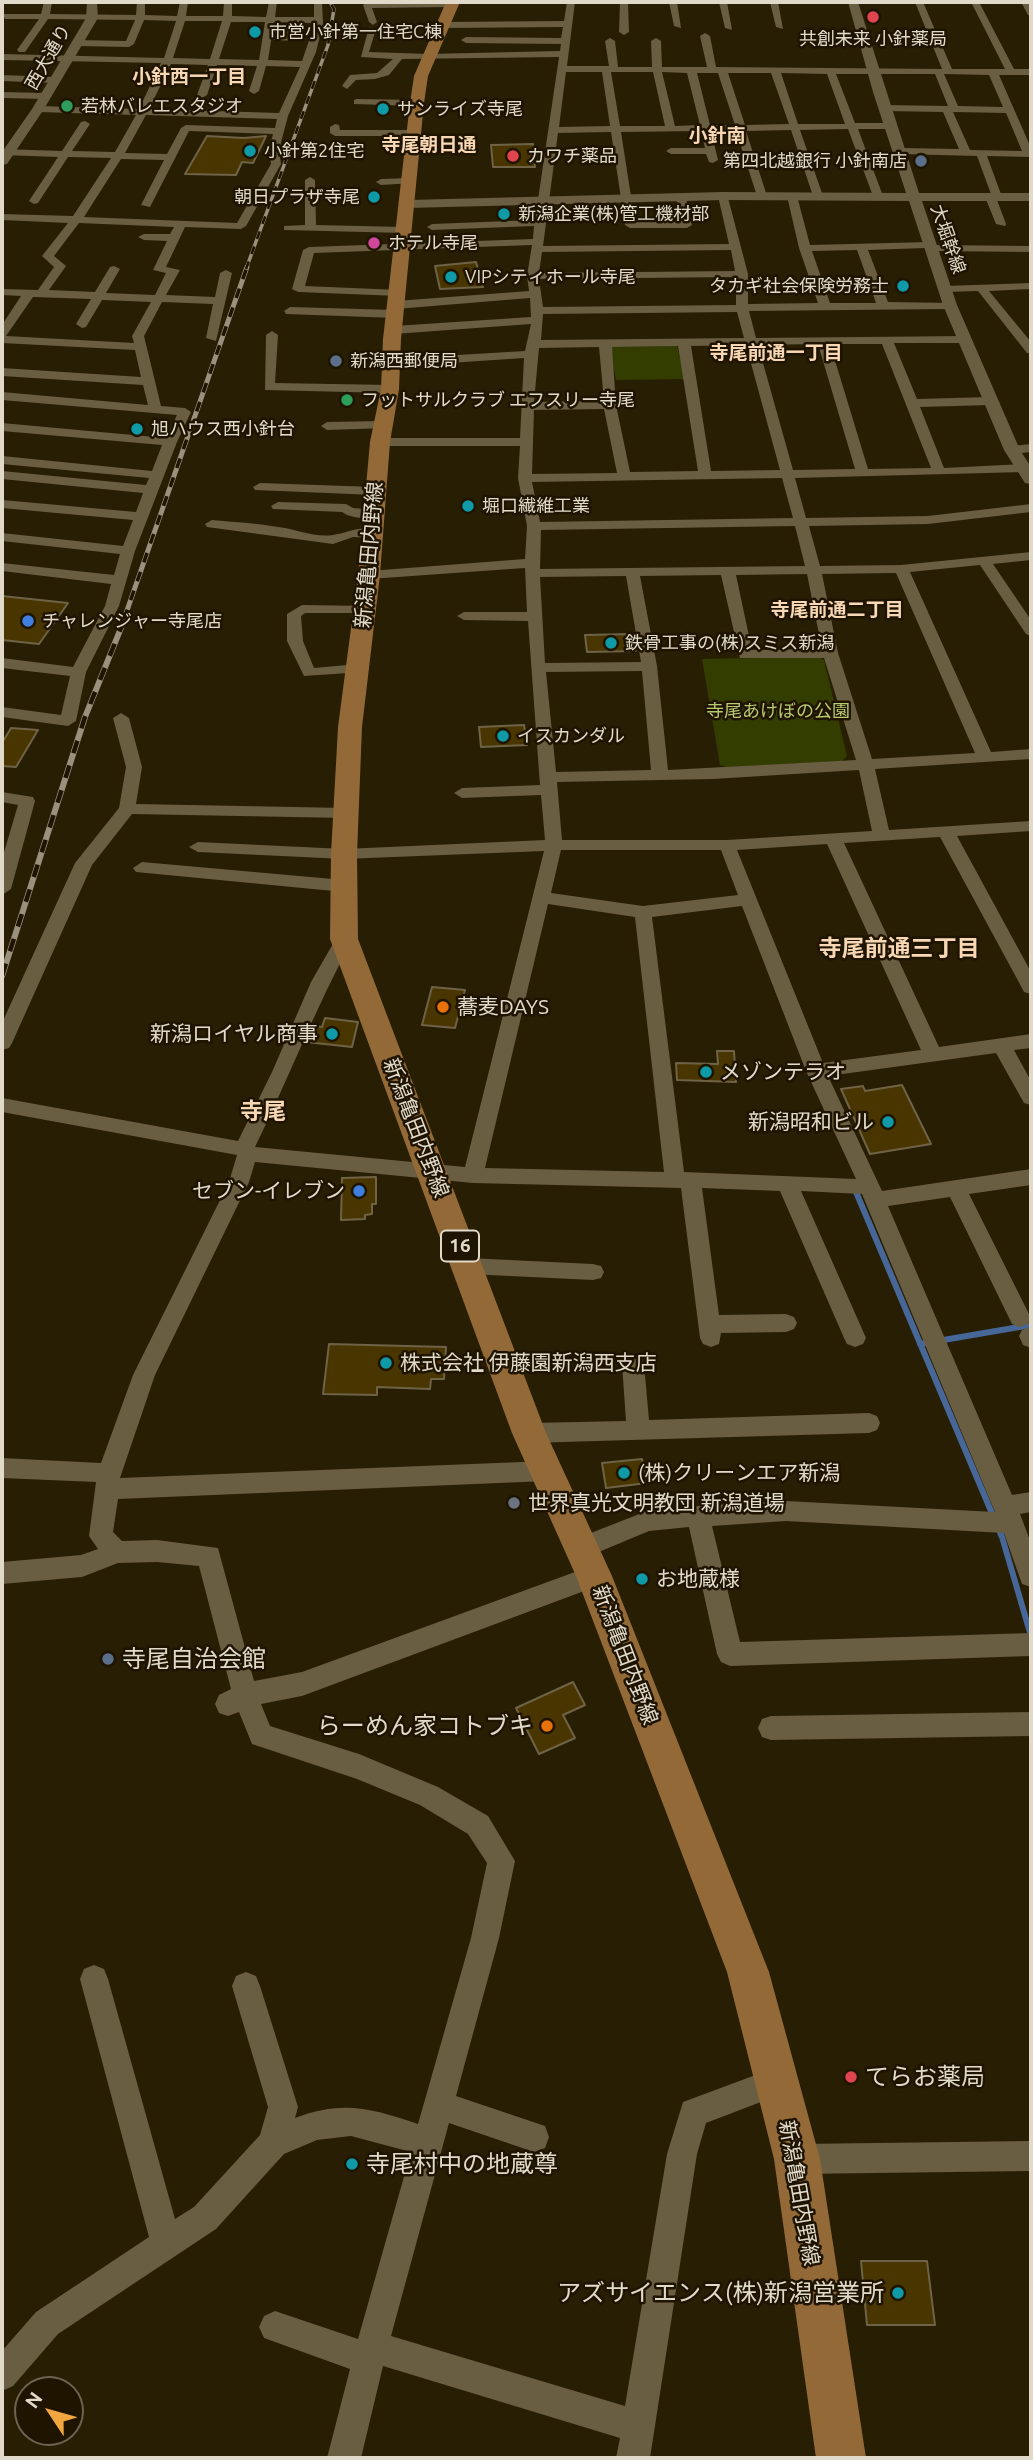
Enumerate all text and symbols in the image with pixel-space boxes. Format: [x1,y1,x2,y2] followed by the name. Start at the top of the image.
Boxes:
[865,9,881,25] marker: 共創未来 小針薬局
[21,20,75,94] street label: 西大通り
[269,21,442,43] place label: 市営小針第一住宅C棟
[247,24,263,40] marker: 市営小針第一住宅C棟
[799,28,947,50] place label: 共創未来 小針薬局
[132,66,246,88] district label: 小針西一丁目
[81,95,243,117] place label: 若林バレエスタジオ
[59,98,75,114] marker: 若林バレエスタジオ
[397,98,523,120] place label: サンライズ寺尾
[375,101,391,117] marker: サンライズ寺尾
[689,125,745,147] district label: 小針南
[382,134,476,156] district label: 寺尾朝日通
[264,140,364,162] place label: 小針第2住宅
[242,143,258,159] marker: 小針第2住宅
[527,145,617,167] place label: カワチ薬品
[505,148,521,164] marker: カワチ薬品
[723,150,907,172] place label: 第四北越銀行 小針南店
[913,153,929,169] marker: 第四北越銀行 小針南店
[234,186,360,208] place label: 朝日プラザ寺尾
[366,189,382,205] marker: 朝日プラザ寺尾
[926,201,970,277] street label: 大堀幹線
[518,203,709,225] place label: 新潟企業(株)管工機材部
[496,206,512,222] marker: 新潟企業(株)管工機材部
[388,232,478,254] place label: ホテル寺尾
[366,235,382,251] marker: ホテル寺尾
[465,266,636,288] place label: VIPシティホール寺尾
[443,269,459,285] marker: VIPシティホール寺尾
[709,275,889,297] place label: タカギ社会保険労務士
[895,278,911,294] marker: タカギ社会保険労務士
[710,342,842,364] district label: 寺尾前通一丁目
[350,350,458,372] place label: 新潟西郵便局
[328,353,344,369] marker: 新潟西郵便局
[361,389,635,411] place label: フットサルクラブ エフスリー寺尾
[339,392,355,408] marker: フットサルクラブ エフスリー寺尾
[151,418,295,440] place label: 旭ハウス西小針台
[129,421,145,437] marker: 旭ハウス西小針台
[350,481,388,629] street label: 新潟亀田内野線
[482,495,590,517] place label: 堀口繊維工業
[460,498,476,514] marker: 堀口繊維工業
[771,599,903,621] district label: 寺尾前通二丁目
[42,610,222,632] place label: チャレンジャー寺尾店
[20,613,36,629] marker: チャレンジャー寺尾店
[625,632,834,654] place label: 鉄骨工事の(株)スミス新潟
[603,635,619,651] marker: 鉄骨工事の(株)スミス新潟
[706,700,850,722] park label: 寺尾あけぼの公園
[517,725,625,747] place label: イスカンダル
[495,728,511,744] marker: イスカンダル
[819,934,979,962] district label: 寺尾前通三丁目
[457,994,549,1020] place label: 蕎麦DAYS
[435,999,451,1015] marker: 蕎麦DAYS
[150,1021,318,1047] place label: 新潟ロイヤル商事
[324,1026,340,1042] marker: 新潟ロイヤル商事
[378,1055,454,1201] street label: 新潟亀田内野線
[720,1059,846,1085] place label: メゾンテラオ
[698,1064,714,1080] marker: メゾンテラオ
[240,1097,286,1125] district label: 寺尾
[748,1109,874,1135] place label: 新潟昭和ビル
[880,1114,896,1130] marker: 新潟昭和ビル
[192,1178,345,1204] place label: セブン-イレブン
[351,1183,367,1199] marker: セブン-イレブン
[441,1230,479,1262] road number: 16
[400,1350,657,1376] place label: 株式会社 伊藤園新潟西支店
[378,1355,394,1371] marker: 株式会社 伊藤園新潟西支店
[638,1460,840,1486] place label: (株)クリーンエア新潟
[616,1465,632,1481] marker: (株)クリーンエア新潟
[528,1490,785,1516] place label: 世界真光文明教団 新潟道場
[506,1495,522,1511] marker: 世界真光文明教団 新潟道場
[656,1566,740,1592] place label: お地蔵様
[634,1571,650,1587] marker: お地蔵様
[587,1582,663,1728] street label: 新潟亀田内野線
[122,1645,266,1673] place label: 寺尾自治会館
[100,1651,116,1667] marker: 寺尾自治会館
[317,1712,533,1740] place label: らーめん家コトブキ
[539,1718,555,1734] marker: らーめん家コトブキ
[865,2063,985,2091] place label: てらお薬局
[843,2069,859,2085] marker: てらお薬局
[774,2118,824,2268] street label: 新潟亀田内野線
[366,2150,558,2178] place label: 寺尾村中の地蔵尊
[344,2156,360,2172] marker: 寺尾村中の地蔵尊
[557,2279,884,2307] place label: アズサイエンス(株)新潟営業所
[890,2285,906,2301] marker: アズサイエンス(株)新潟営業所
[14,2376,84,2446] north arrow
[21,2388,47,2412] text: N

